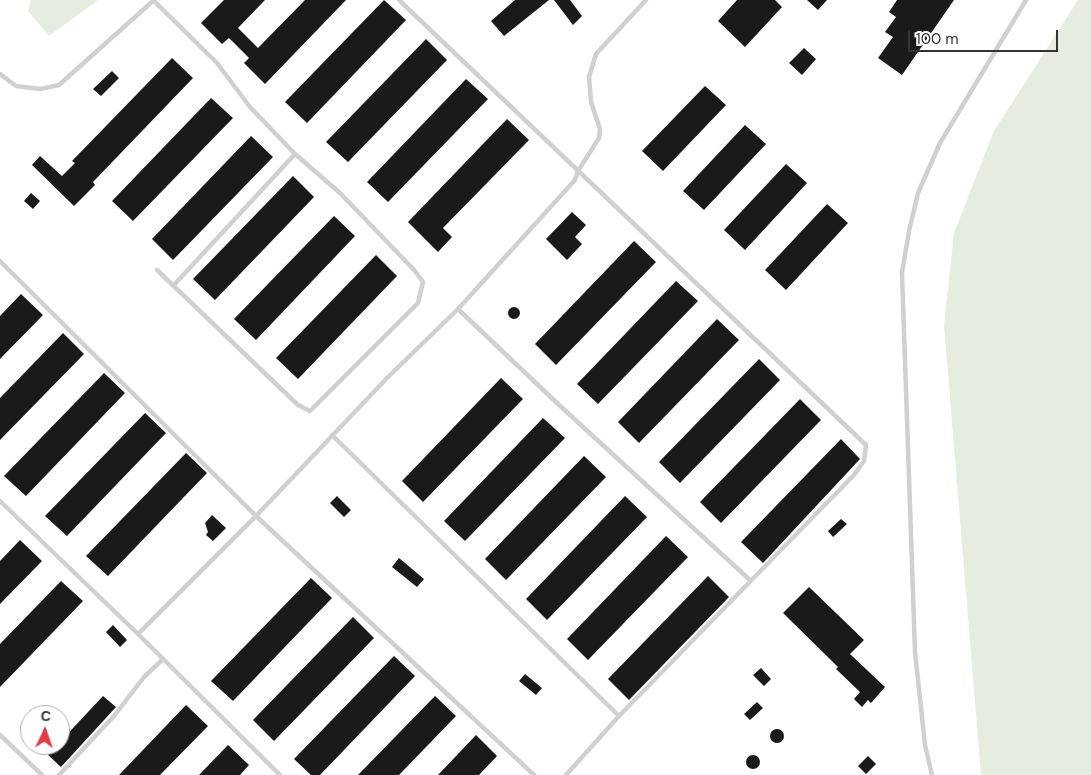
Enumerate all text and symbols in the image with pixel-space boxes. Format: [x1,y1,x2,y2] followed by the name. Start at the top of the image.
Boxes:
[911,20,1061,52] scale bar
[916,29,959,49] text: 100 m
[20,705,70,755] north arrow
[40,707,51,725] text: С

